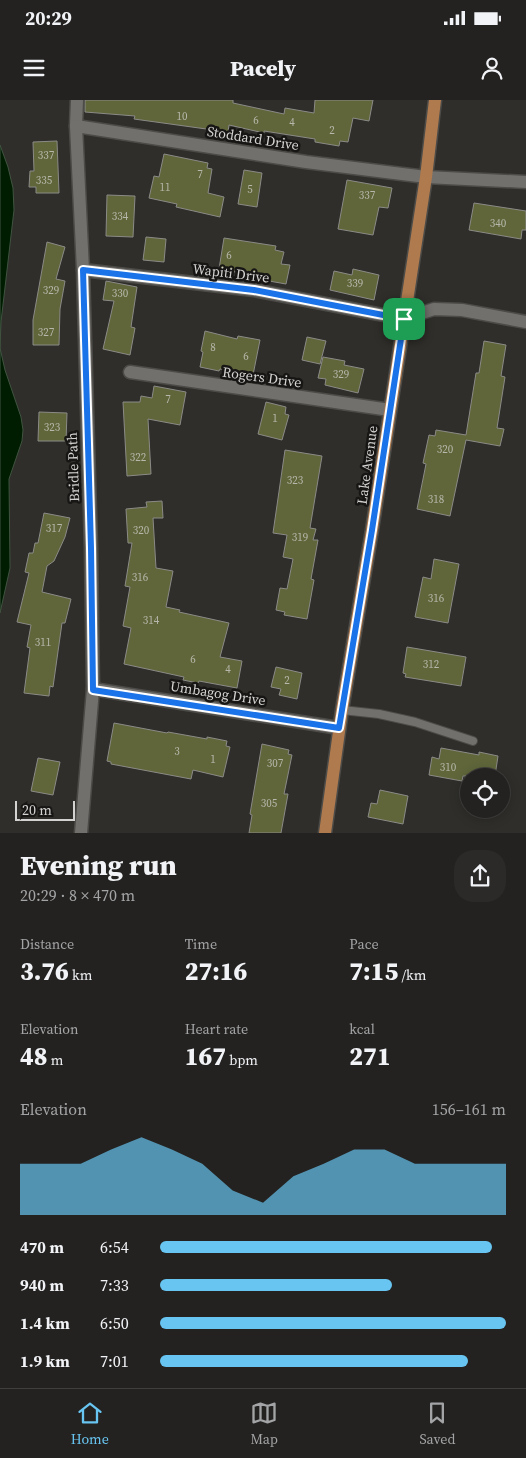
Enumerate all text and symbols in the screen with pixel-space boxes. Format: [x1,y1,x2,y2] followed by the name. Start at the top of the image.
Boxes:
[25,5,72,31] text: 20:29
[230,53,296,83] text: Pacely
[20,54,48,82] icon: menu
[478,54,506,82] icon: person
[177,109,188,124] house number: 10
[253,113,259,128] house number: 6
[289,115,295,130] house number: 4
[206,121,300,155] street label: Stoddard Drive
[329,123,335,138] house number: 2
[38,148,55,163] house number: 337
[197,167,203,182] house number: 7
[36,173,53,188] house number: 335
[160,180,171,195] house number: 11
[247,182,253,197] house number: 5
[359,188,376,203] house number: 337
[112,209,129,224] house number: 334
[490,216,507,231] house number: 340
[226,248,232,263] house number: 6
[191,258,271,288] street label: Wapiti Drive
[347,276,363,291] house number: 339
[43,283,59,298] house number: 329
[112,286,129,301] house number: 330
[383,298,425,340] pin
[390,305,418,333] icon: arrive
[38,325,55,340] house number: 327
[210,340,216,355] house number: 8
[243,349,249,364] house number: 6
[221,362,303,392] street label: Rogers Drive
[333,367,349,382] house number: 329
[165,392,171,407] house number: 7
[272,411,278,426] house number: 1
[44,420,61,435] house number: 323
[352,424,382,506] street label: Lake Avenue
[62,432,84,502] street label: Bridle Path
[437,442,454,457] house number: 320
[130,450,147,465] house number: 322
[287,473,304,488] house number: 323
[428,492,444,507] house number: 318
[46,521,63,536] house number: 317
[133,523,150,538] house number: 320
[292,530,308,545] house number: 319
[132,570,149,585] house number: 316
[428,591,445,606] house number: 316
[143,613,160,628] house number: 314
[35,635,51,650] house number: 311
[190,652,196,667] house number: 6
[423,657,440,672] house number: 312
[225,662,231,677] house number: 4
[284,673,290,688] house number: 2
[169,676,267,710] street label: Umbagog Drive
[174,744,180,759] house number: 3
[210,752,216,767] house number: 1
[267,756,284,771] house number: 307
[440,760,457,775] house number: 310
[460,768,510,818] map controls
[460,768,510,818] button: locate
[261,796,278,811] house number: 305
[15,798,75,821] scale bar
[22,800,52,820] text: 20 m
[20,846,177,884] text: Evening run
[454,850,506,902] button: share
[20,884,135,906] text: 20:29 · 8 × 470 m
[20,934,74,954] text: Distance
[185,934,217,954] text: Time
[349,934,379,954] text: Pace
[20,954,69,988] text: 3.76
[185,954,247,988] text: 27:16
[349,954,398,988] text: 7:15
[69,965,92,985] text: km
[398,965,426,985] text: /km
[20,1019,78,1039] text: Elevation
[185,1019,248,1039] text: Heart rate
[349,1019,375,1039] text: kcal
[20,1039,48,1073] text: 48
[185,1039,226,1073] text: 167
[349,1039,391,1073] text: 271
[48,1050,63,1070] text: m
[226,1050,258,1070] text: bpm
[20,1098,87,1120] text: Elevation
[432,1098,506,1120] text: 156–161 m
[20,1236,64,1258] text: 470 m
[100,1236,129,1258] text: 6:54
[20,1274,64,1296] text: 940 m
[100,1274,129,1296] text: 7:33
[20,1312,70,1334] text: 1.4 km
[100,1312,129,1334] text: 6:50
[20,1350,70,1372] text: 1.9 km
[100,1350,129,1372] text: 7:01
[71,1399,109,1449] tab: Home
[250,1399,278,1449] tab: Map
[419,1399,455,1449] tab: Saved

